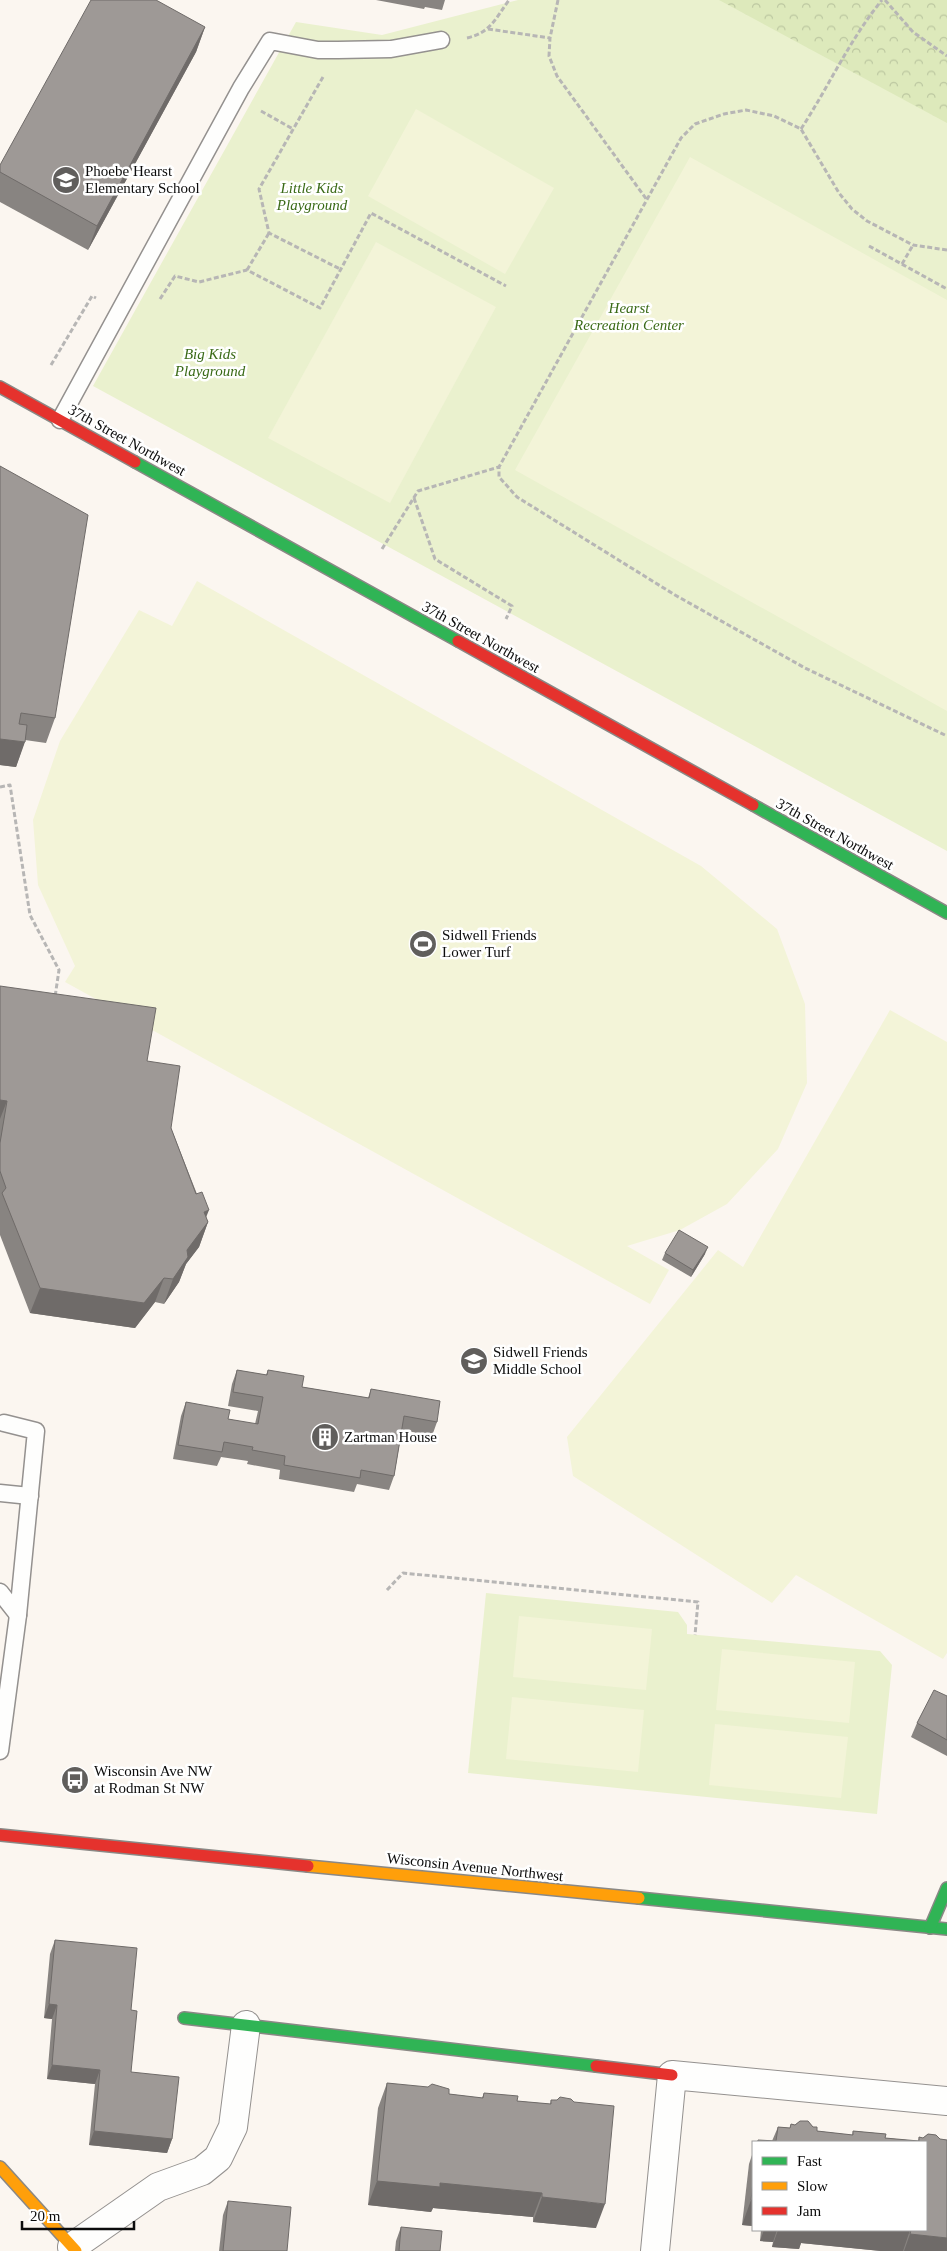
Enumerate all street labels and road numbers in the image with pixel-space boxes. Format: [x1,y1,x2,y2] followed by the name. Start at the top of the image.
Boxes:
[66,401,189,479] street label: 37th Street Northwest
[420,598,543,676] street label: 37th Street Northwest
[774,795,897,873] street label: 37th Street Northwest
[386,1850,565,1884] street label: Wisconsin Avenue Northwest

